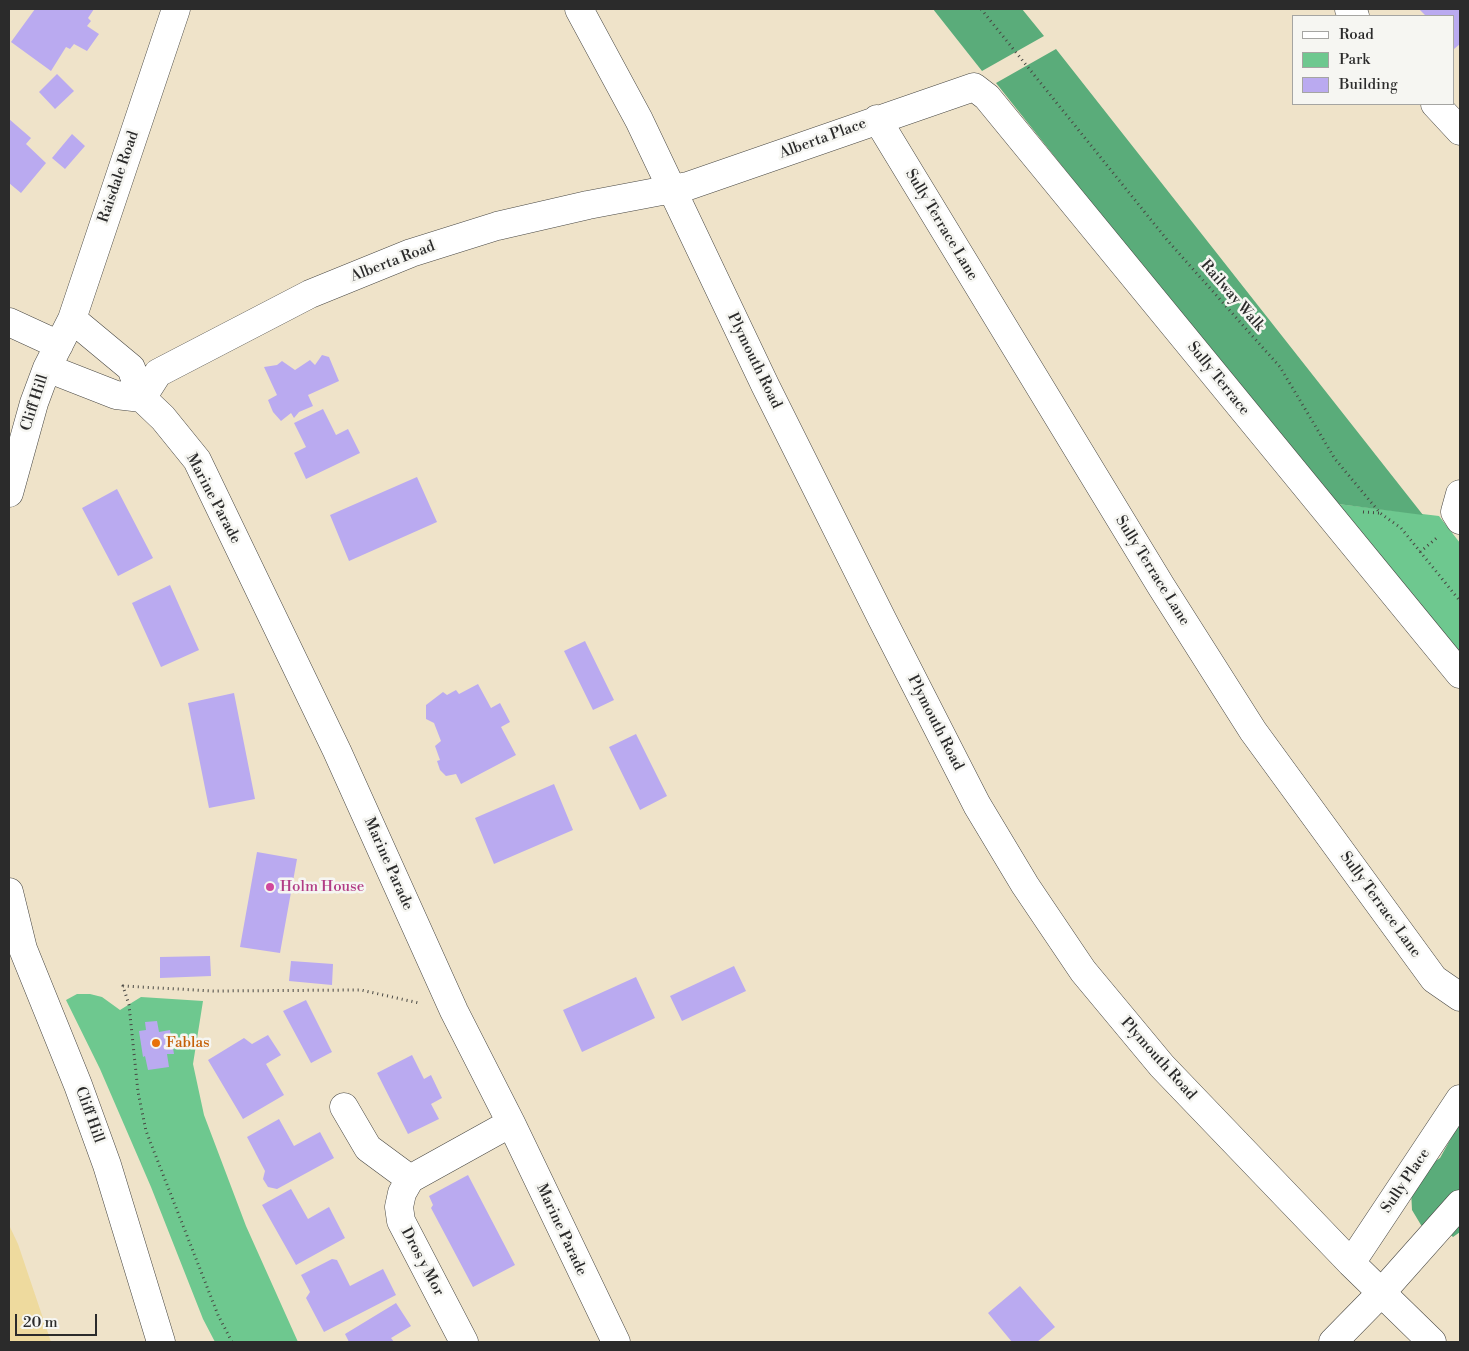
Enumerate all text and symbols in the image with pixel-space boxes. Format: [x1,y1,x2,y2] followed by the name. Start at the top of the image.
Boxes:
[1292,15,1454,105] legend
[1339,25,1374,44] text: Road
[1339,50,1370,69] text: Park
[1339,75,1398,94] text: Building
[777,115,869,163] street label: Alberta Place
[95,129,143,225] street label: Raisdale Road
[901,166,981,284] street label: Sully Terrace Lane
[348,238,438,286] street label: Alberta Road
[1196,257,1268,335] street label: Railway Walk
[723,310,785,412] street label: Plymouth Road
[1183,339,1253,419] street label: Sully Terrace
[17,372,53,434] street label: Cliff Hill
[182,451,244,547] street label: Marine Parade
[1111,513,1193,629] street label: Sully Terrace Lane
[903,672,967,774] street label: Plymouth Road
[360,815,416,913] street label: Marine Parade
[1336,849,1424,961] street label: Sully Terrace Lane
[280,878,364,896] place label: Holm House
[264,881,276,893] marker: Holm House
[1116,1014,1200,1104] street label: Plymouth Road
[166,1034,210,1052] place label: Fablas
[150,1037,162,1049] marker: Fablas
[71,1085,107,1145] street label: Cliff Hill
[1378,1145,1434,1217] street label: Sully Place
[532,1181,590,1279] street label: Marine Parade
[397,1225,447,1299] street label: Dros y Mor
[18,1304,100,1336] scale bar
[23,1313,58,1332] text: 20 m

